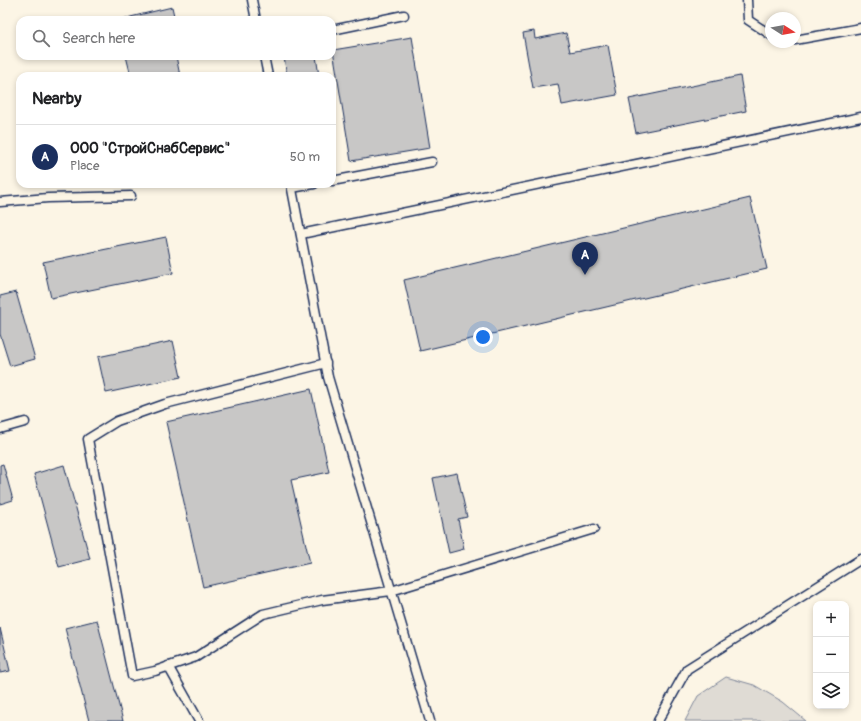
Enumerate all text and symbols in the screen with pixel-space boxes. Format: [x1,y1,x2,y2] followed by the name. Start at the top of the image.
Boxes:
[765,12,801,48] north arrow
[16,16,336,60] search box
[30,27,52,49] icon: search
[62,29,135,48] text: Search here
[32,88,81,109] text: Nearby
[70,139,230,158] text: ООО "СтройСнабСервис"
[41,149,49,165] text: A
[290,149,320,165] text: 50 m
[70,158,99,174] text: Place
[572,242,598,275] pin: A
[473,327,493,347] your location
[813,601,849,709] map controls
[813,601,849,637] button: +
[813,637,849,673] button: −
[813,673,849,709] button: layers

